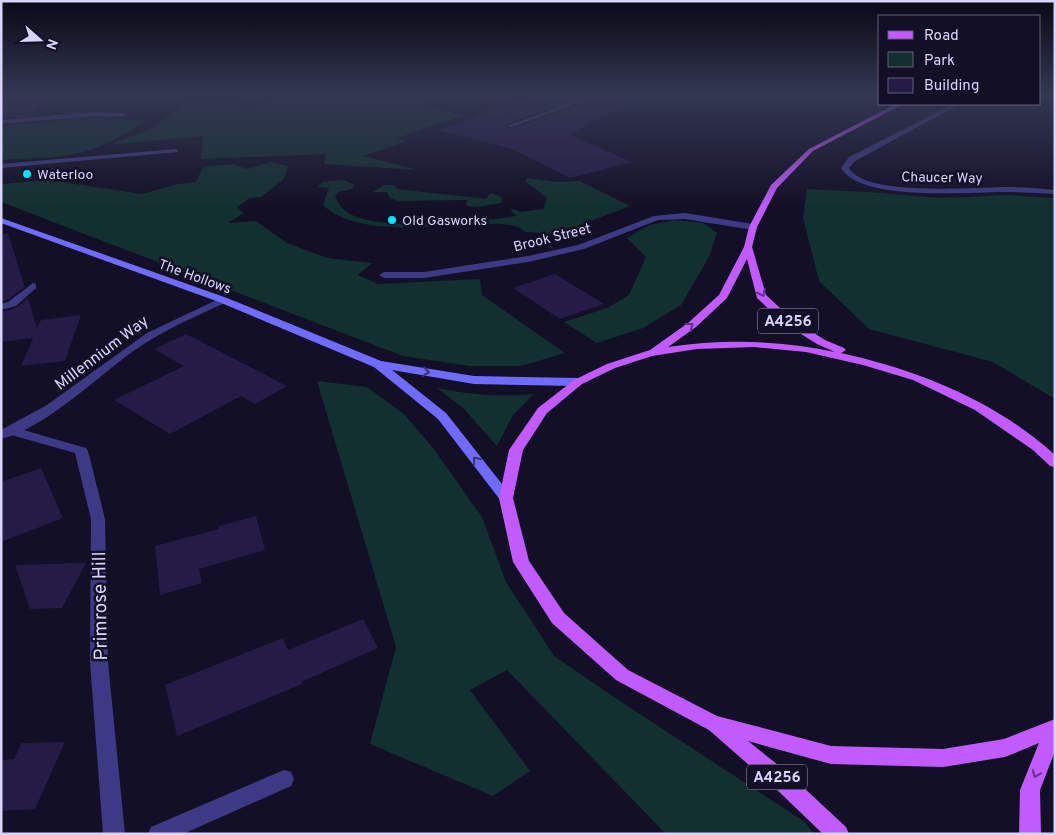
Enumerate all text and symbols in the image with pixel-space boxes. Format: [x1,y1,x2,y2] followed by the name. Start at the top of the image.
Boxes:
[15,15,65,65] north arrow
[878,15,1041,105] legend
[924,27,959,46] text: Road
[41,36,61,52] text: N
[924,52,955,71] text: Park
[924,77,979,96] text: Building
[37,167,93,184] place label: Waterloo
[21,168,33,180] marker: Waterloo
[901,169,983,188] street label: Chaucer Way
[402,213,487,230] place label: Old Gasworks
[386,214,398,226] marker: Old Gasworks
[512,221,593,256] street label: Brook Street
[156,256,233,298] street label: The Hollows
[756,287,766,296] one-way arrow
[758,308,818,334] road number: A4256
[51,312,153,395] street label: Millennium Way
[685,322,694,331] one-way arrow
[422,366,430,377] one-way arrow
[473,456,482,466] one-way arrow
[88,551,114,661] street label: Primrose Hill
[747,764,807,790] road number: A4256
[1032,769,1042,777] one-way arrow

